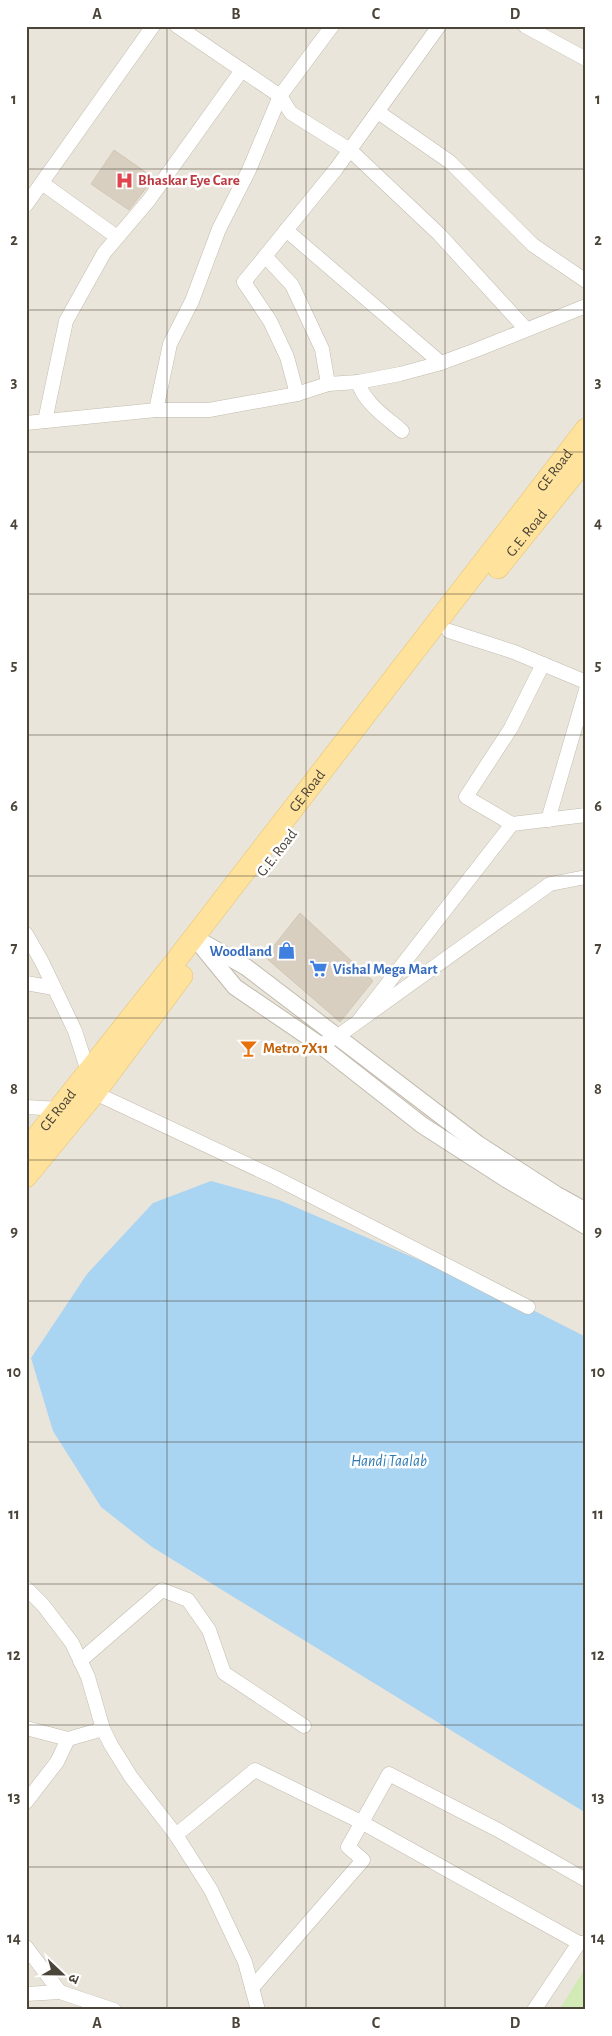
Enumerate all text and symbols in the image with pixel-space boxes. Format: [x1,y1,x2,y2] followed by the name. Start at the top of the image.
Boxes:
[92,6,102,22] text: A
[231,6,241,22] text: B
[372,6,381,22] text: C
[510,6,521,22] text: D
[11,91,17,107] text: 1
[595,91,601,107] text: 1
[114,170,134,190] hospital icon: Bhaskar Eye Care
[138,173,240,188] place label: Bhaskar Eye Care
[10,232,18,248] text: 2
[594,232,602,248] text: 2
[11,374,18,390] text: 3
[595,374,602,390] text: 3
[533,446,575,494] street label: GE Road
[503,507,550,559] street label: G.E. Road
[10,515,18,531] text: 4
[594,515,602,531] text: 4
[11,657,18,673] text: 5
[595,657,602,673] text: 5
[286,767,328,815] street label: GE Road
[10,798,18,814] text: 6
[594,798,602,814] text: 6
[254,826,300,879] street label: G.E. Road
[11,940,18,956] text: 7
[595,940,602,956] text: 7
[276,941,296,961] shop icon: Woodland
[210,944,272,959] place label: Woodland
[309,959,329,979] supermarket icon: Vishal Mega Mart
[333,962,438,977] place label: Vishal Mega Mart
[239,1038,259,1058] bar icon: Metro 7X11
[263,1041,328,1056] place label: Metro 7X11
[10,1081,18,1097] text: 8
[594,1081,602,1097] text: 8
[37,1086,79,1134] street label: GE Road
[10,1223,18,1239] text: 9
[594,1223,602,1239] text: 9
[7,1364,21,1380] text: 10
[591,1364,605,1380] text: 10
[351,1453,427,1469] water label: Handi Taalab
[8,1506,20,1522] text: 11
[592,1506,604,1522] text: 11
[7,1647,21,1663] text: 12
[591,1647,605,1663] text: 12
[8,1789,20,1805] text: 13
[592,1789,604,1805] text: 13
[7,1930,21,1946] text: 14
[591,1930,605,1946] text: 14
[38,1948,88,1998] north arrow
[65,1972,81,1986] text: उ
[92,2015,102,2031] text: A
[231,2015,241,2031] text: B
[372,2015,381,2031] text: C
[510,2015,521,2031] text: D

